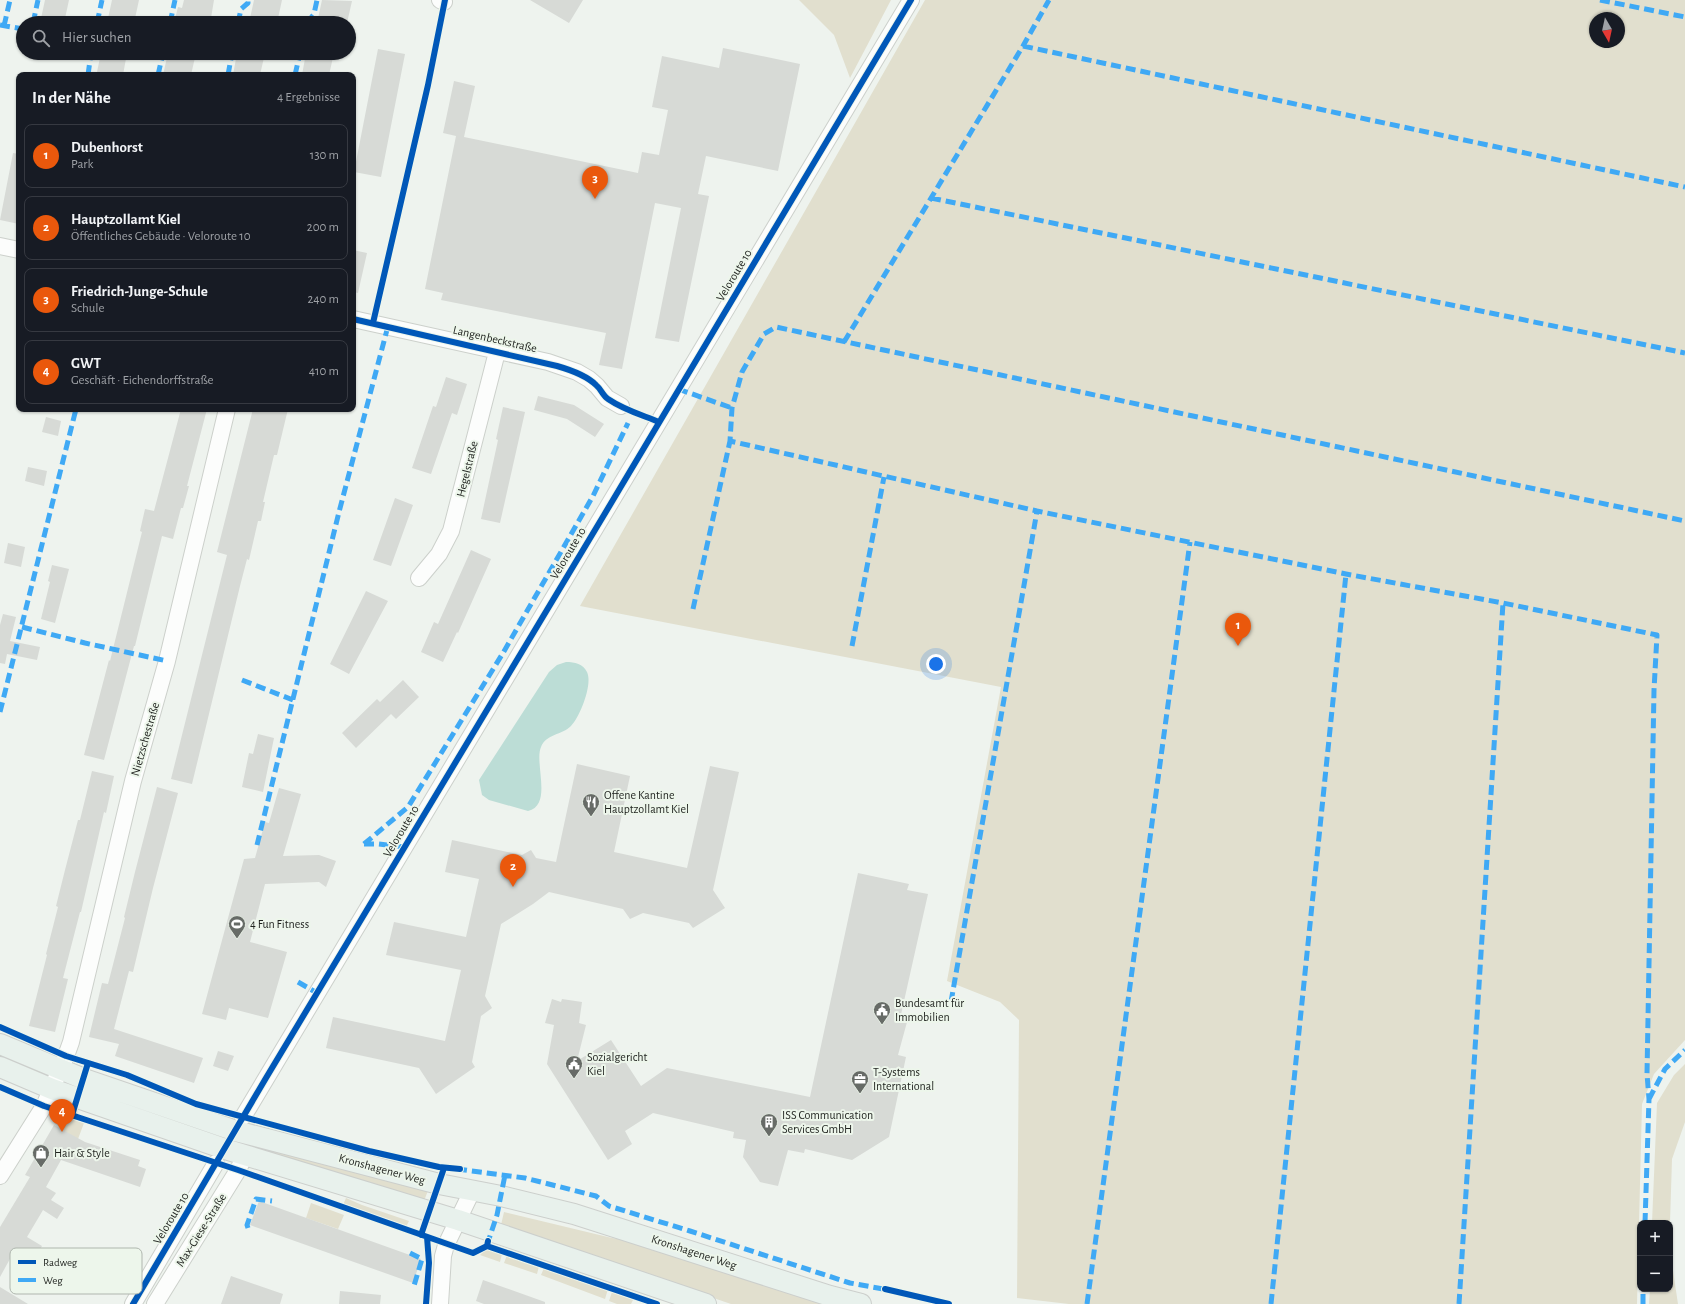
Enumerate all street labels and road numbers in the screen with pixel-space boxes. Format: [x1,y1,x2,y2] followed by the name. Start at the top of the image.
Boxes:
[714,247,754,303] street label: Veloroute 10
[452,324,538,354] street label: Langenbeckstraße
[454,440,480,498] street label: Hegelstraße
[548,525,588,581] street label: Veloroute 10
[129,701,161,777] street label: Nietzschestraße
[381,803,421,859] street label: Veloroute 10
[338,1152,427,1186] street label: Kronshagener Weg
[151,1190,191,1246] street label: Veloroute 10
[174,1191,228,1269] street label: Max-Giese-Straße
[650,1233,738,1271] street label: Kronshagener Weg

